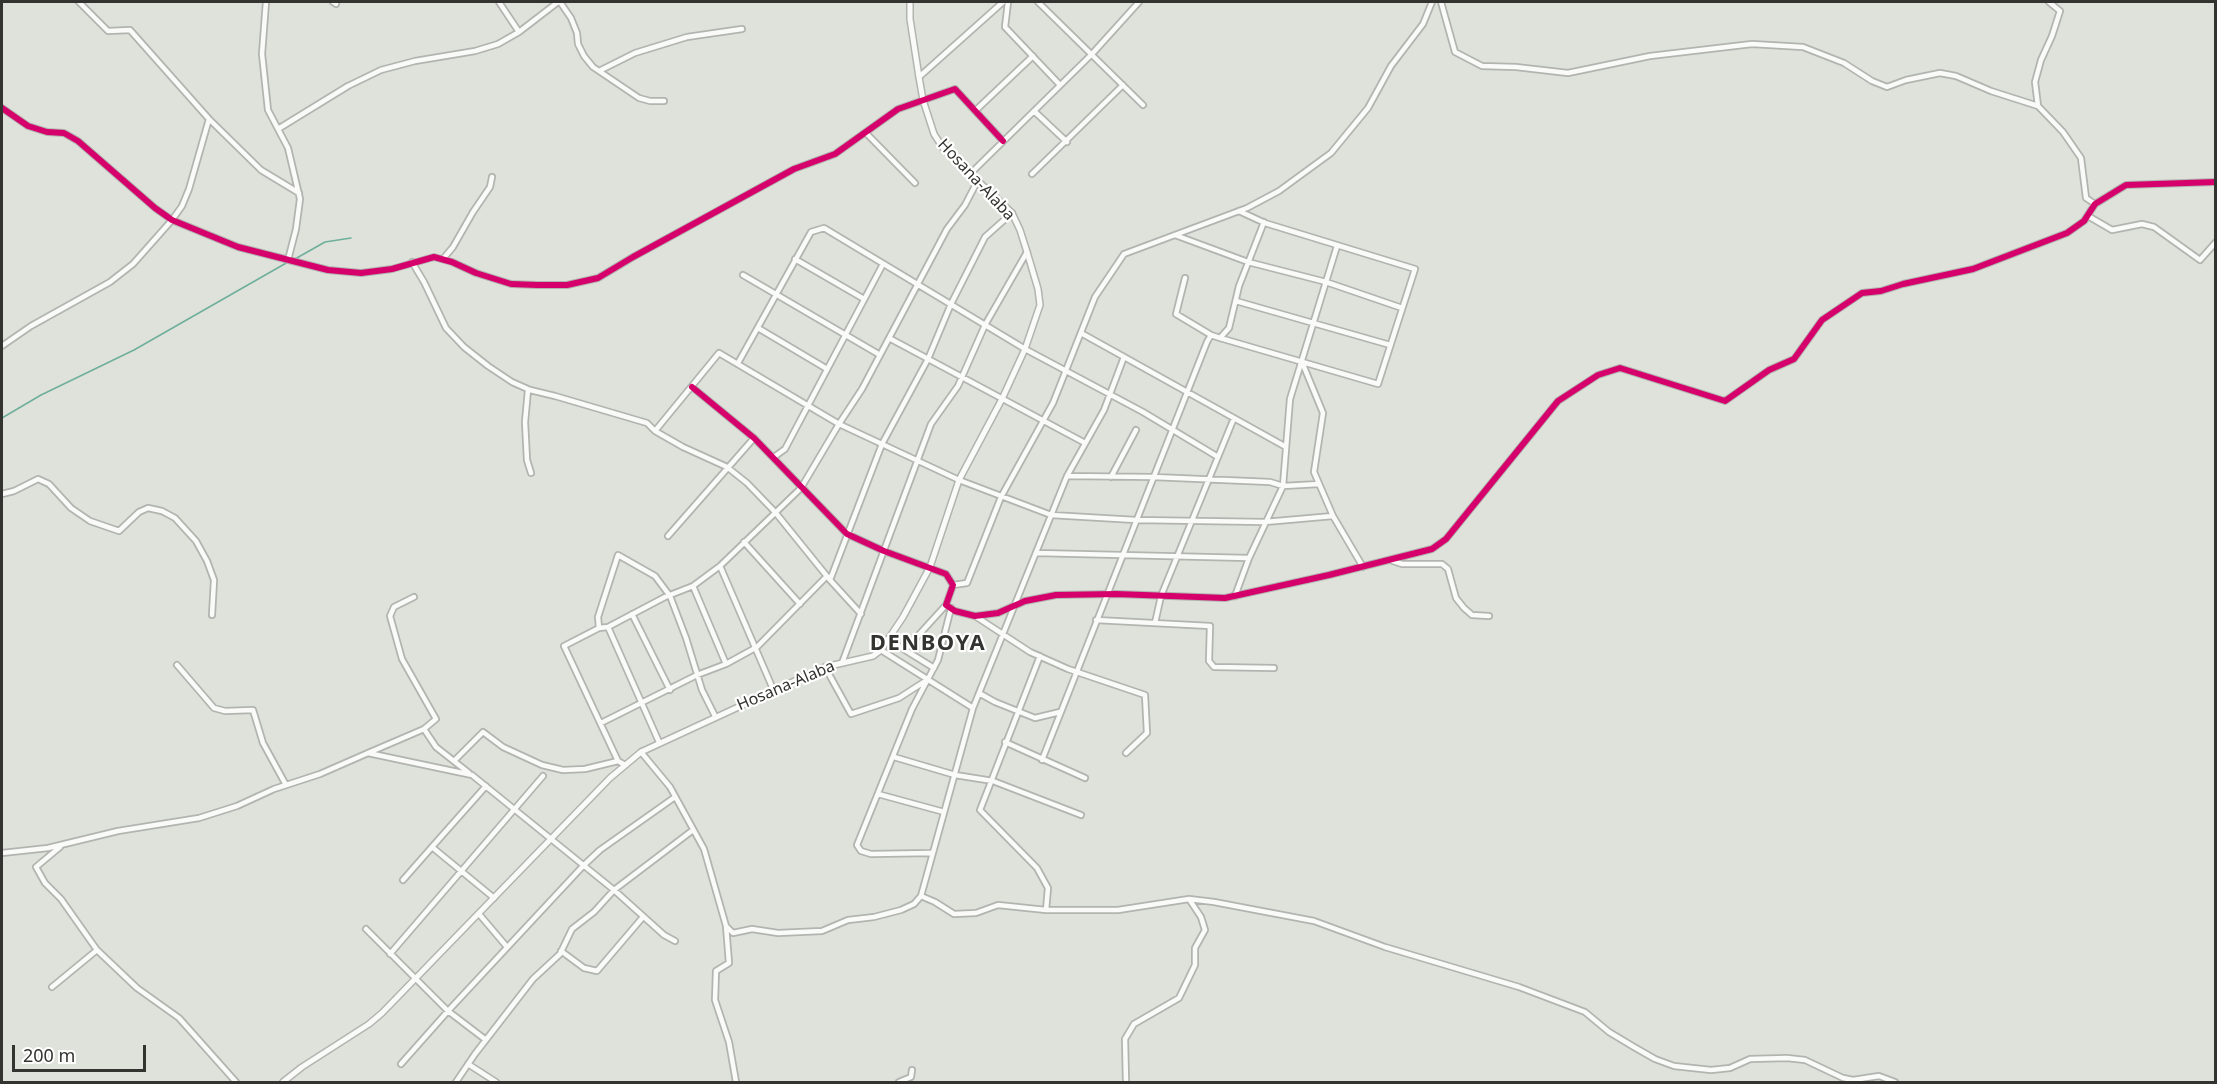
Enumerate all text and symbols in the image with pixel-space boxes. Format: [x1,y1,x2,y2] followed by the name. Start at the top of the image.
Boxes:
[933,135,1019,225] street label: Hosana-Alaba
[870,631,986,657] district label: DENBOYA
[734,657,838,715] street label: Hosana-Alaba
[15,1033,148,1071] scale bar
[23,1043,75,1067] text: 200 m

